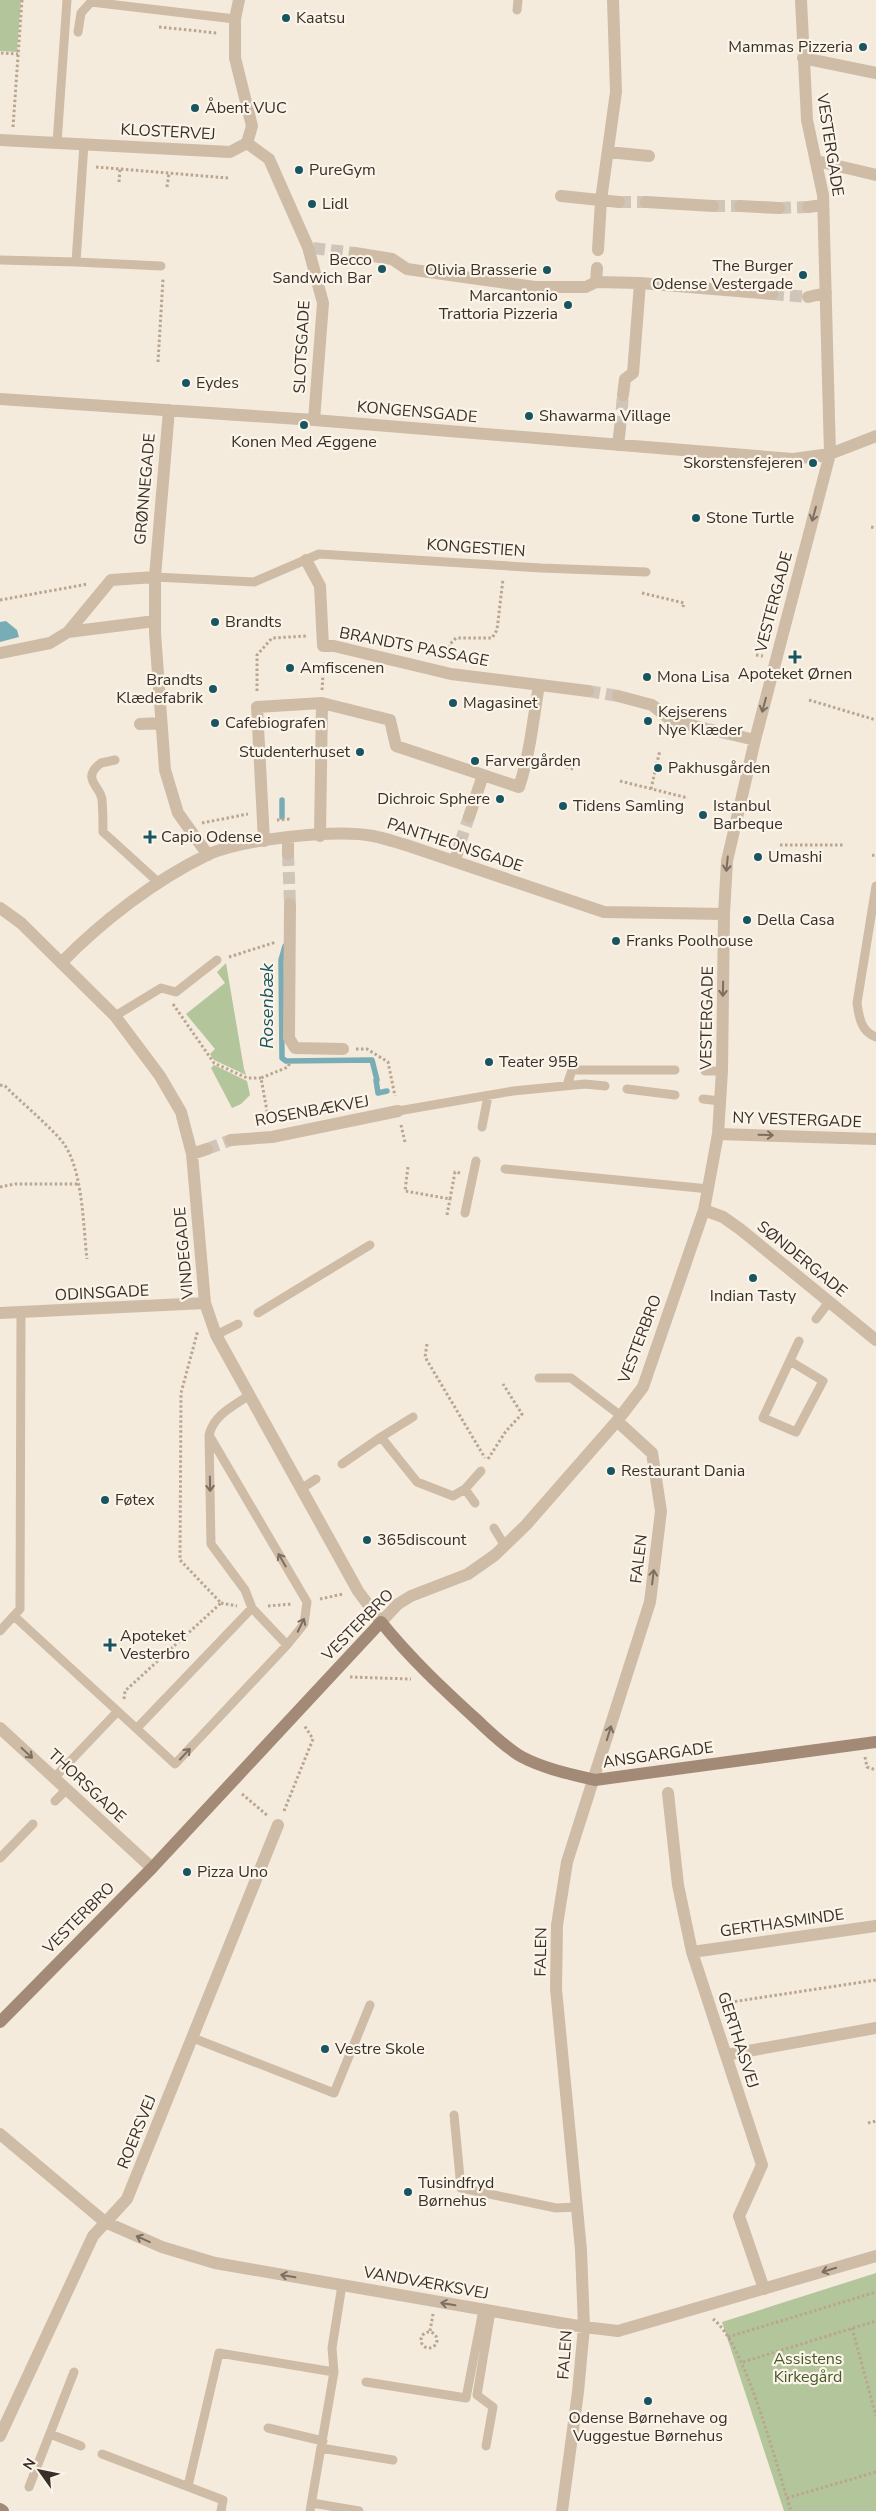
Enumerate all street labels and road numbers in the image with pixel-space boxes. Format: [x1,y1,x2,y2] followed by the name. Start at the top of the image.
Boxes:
[811,91,849,198] street label: VESTERGADE
[120,119,216,145] street label: KLOSTERVEJ
[289,300,315,394] street label: SLOTSGADE
[356,396,478,428] street label: KONGENSGADE
[129,432,161,546] street label: GRØNNEGADE
[426,534,526,562] street label: KONGESTIEN
[750,549,798,656] street label: VESTERGADE
[337,622,491,672] street label: BRANDTS PASSAGE
[384,813,526,877] street label: PANTHEONSGADE
[695,966,719,1071] street label: VESTERGADE
[253,1090,371,1132] street label: ROSENBÆKVEJ
[732,1107,862,1133] street label: NY VESTERGADE
[169,1206,199,1301] street label: VINDEGADE
[752,1216,852,1302] street label: SØNDERGADE
[54,1280,150,1306] street label: ODINSGADE
[613,1292,667,1387] street label: VESTERBRO
[625,1533,653,1585] street label: FALEN
[317,1584,399,1666] street label: VESTERBRO
[601,1736,715,1774] street label: ANSGARGADE
[43,1744,131,1828] street label: THORSGADE
[38,1877,120,1959] street label: VESTERBRO
[718,1903,846,1943] street label: GERTHASMINDE
[530,1927,552,1977] street label: FALEN
[712,1989,764,2091] street label: GERTHASVEJ
[112,2092,162,2172] street label: ROERSVEJ
[361,2261,490,2305] street label: VANDVÆRKSVEJ
[552,2330,578,2380] street label: FALEN

